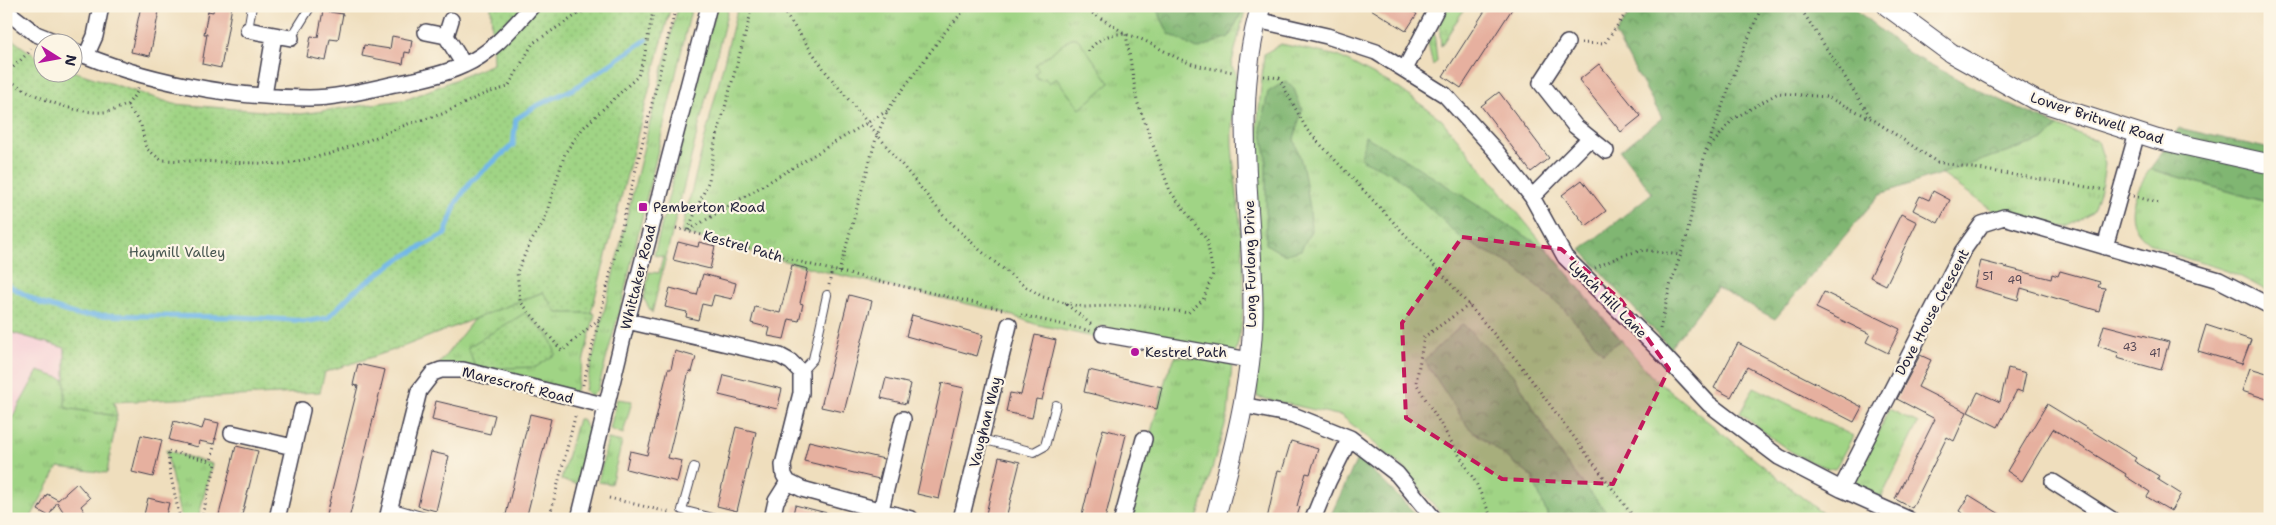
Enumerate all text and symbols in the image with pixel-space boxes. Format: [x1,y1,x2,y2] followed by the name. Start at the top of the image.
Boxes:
[32,32,82,82] north arrow
[61,53,81,68] text: N
[2028,88,2166,148] street label: Lower Britwell Road
[653,198,765,216] place label: Pemberton Road
[1240,200,1260,328] street label: Long Furlong Drive
[637,201,649,213] marker: Pemberton Road
[616,223,660,331] street label: Whittaker Road
[701,226,785,266] street label: Kestrel Path
[129,243,225,261] park label: Haymill Valley
[1891,246,1973,378] street label: Dove House Crescent
[1565,256,1651,342] street label: Lynch Hill Lane
[1983,269,1993,284] house number: 51
[2008,273,2022,288] house number: 49
[2123,340,2137,355] house number: 43
[1145,343,1227,361] place label: Kestrel Path
[1129,346,1141,358] marker: Kestrel Path
[2149,346,2161,361] house number: 41
[460,362,576,408] street label: Marescroft Road
[965,375,1005,469] street label: Vaughan Way

